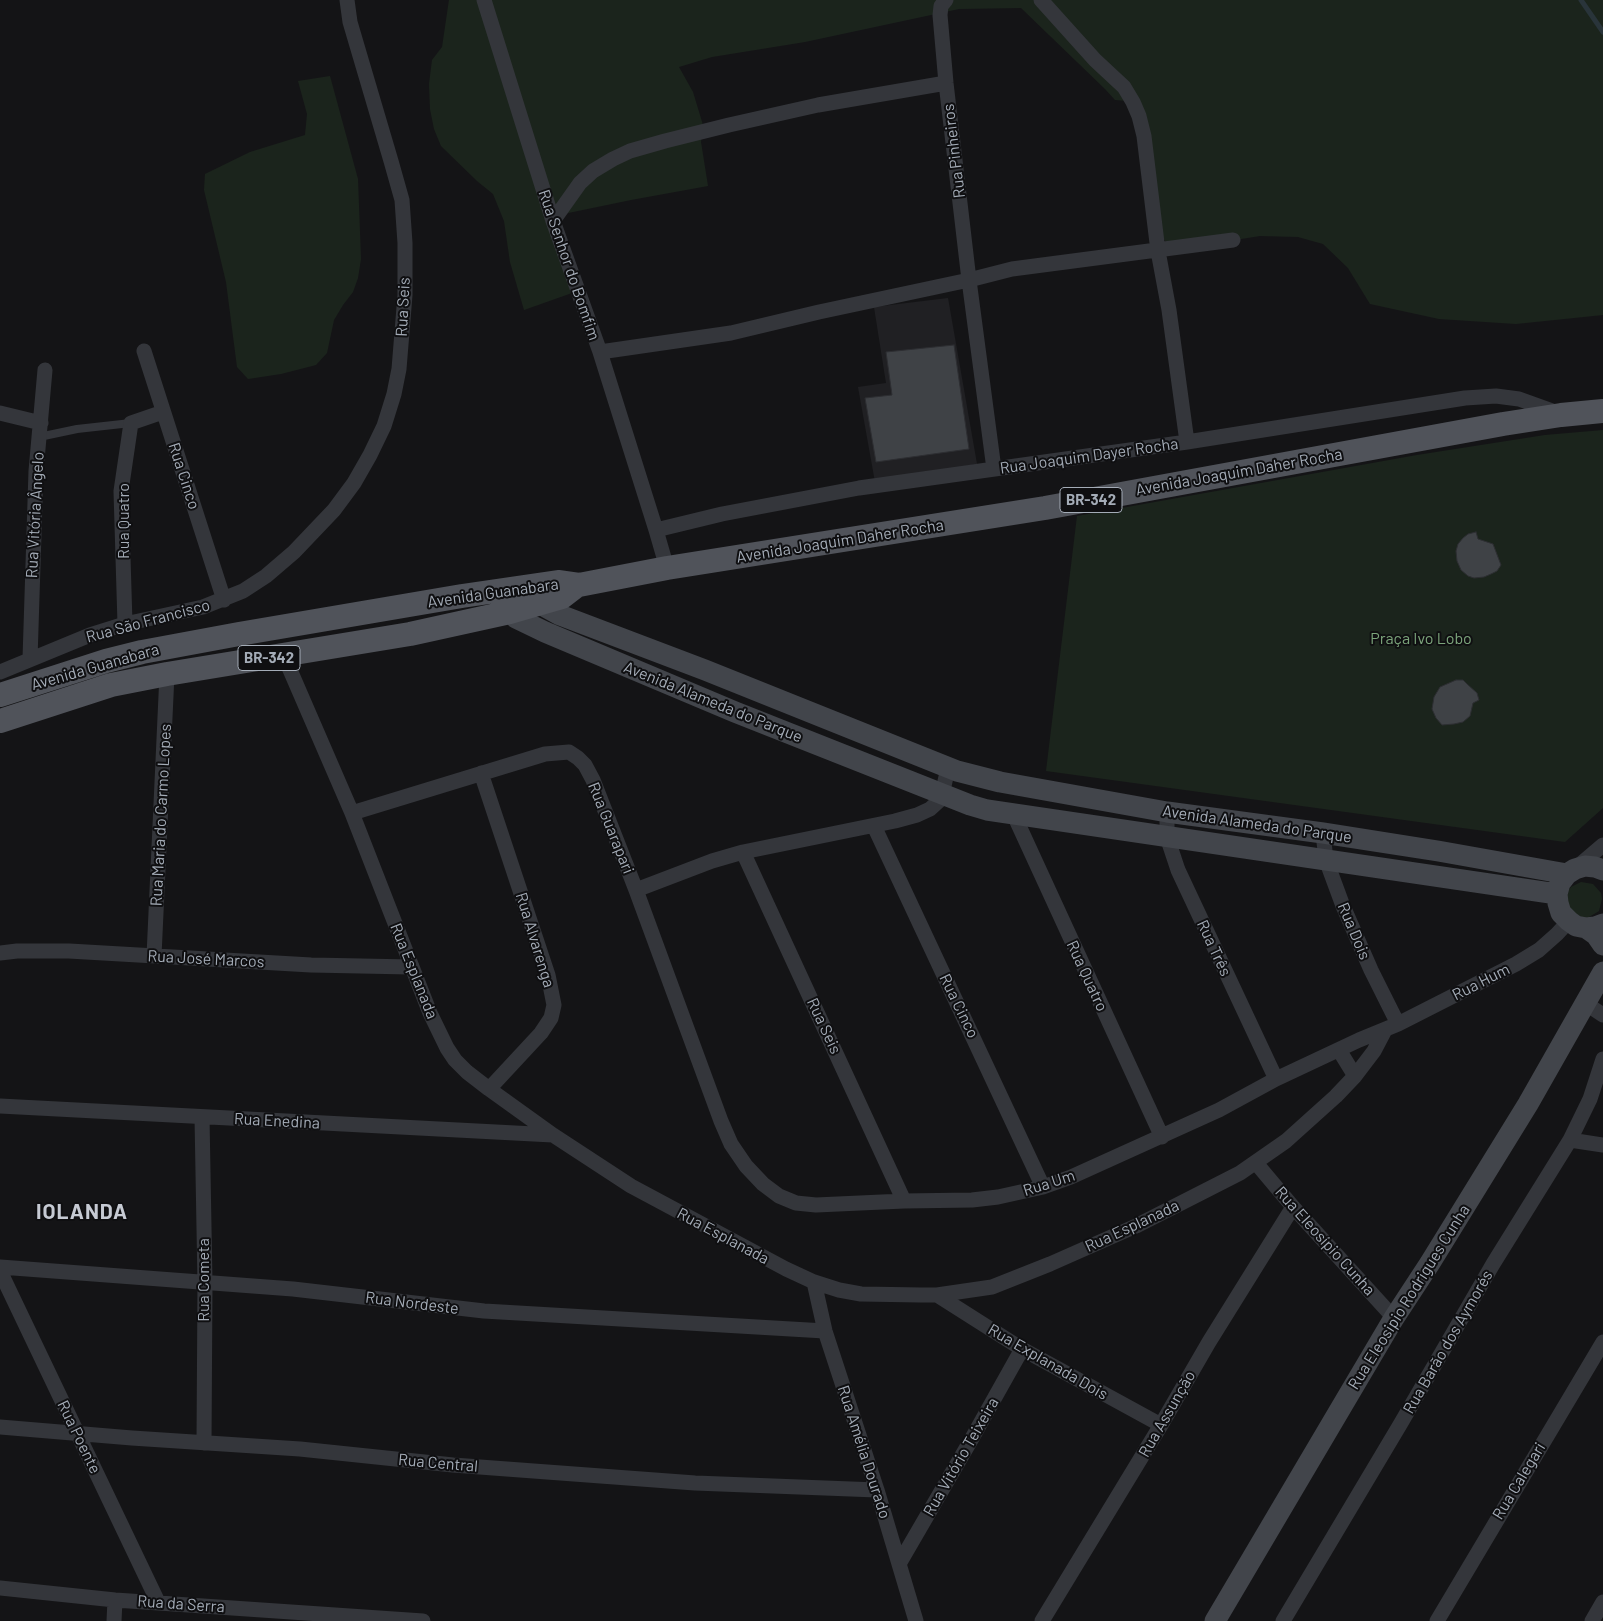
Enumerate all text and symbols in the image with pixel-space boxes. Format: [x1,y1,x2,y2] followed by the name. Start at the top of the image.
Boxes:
[939,103,969,199] street label: Rua Pinheiros
[534,187,604,343] street label: Rua Senhor do Bomfim
[392,277,414,337] street label: Rua Seis
[999,434,1179,478] street label: Rua Joaquim Dayer Rocha
[164,440,204,512] street label: Rua Cinco
[1134,444,1344,500] street label: Avenida Joaquim Daher Rocha
[22,451,48,579] street label: Rua Vitória Ângelo
[114,483,134,559] street label: Rua Quatro
[1060,488,1122,512] road number: BR-342
[735,515,945,567] street label: Avenida Joaquim Daher Rocha
[426,574,560,612] street label: Avenida Guanabara
[84,595,212,647] street label: Rua São Francisco
[1370,629,1472,649] park label: Praça Ivo Lobo
[29,640,161,694] street label: Avenida Guanabara
[238,646,300,670] road number: BR-342
[621,657,805,747] street label: Avenida Alameda do Parque
[147,723,175,907] street label: Rua Maria do Carmo Lopes
[584,779,638,877] street label: Rua Guarapari
[1161,801,1353,847] street label: Avenida Alameda do Parque
[511,890,559,990] street label: Rua Alvarenga
[1333,900,1375,962] street label: Rua Dois
[1193,917,1235,979] street label: Rua Três
[386,920,442,1022] street label: Rua Esplanada
[1062,938,1112,1014] street label: Rua Quatro
[147,946,265,972] street label: Rua José Marcos
[1449,959,1513,1005] street label: Rua Hum
[935,971,983,1041] street label: Rua Cinco
[803,995,845,1057] street label: Rua Seis
[234,1109,320,1133] street label: Rua Enedina
[1021,1166,1077,1200] street label: Rua Um
[1271,1183,1379,1299] street label: Rua Eleosípio Cunha
[1082,1196,1182,1256] street label: Rua Esplanada
[35,1199,129,1225] district label: IOLANDA
[1344,1201,1474,1393] street label: Rua Eleosipio Rodrigues Cunha
[674,1204,772,1268] street label: Rua Esplanada
[194,1238,214,1322] street label: Rua Cometa
[1399,1267,1497,1417] street label: Rua Barão dos Aymorés
[364,1288,460,1318] street label: Rua Nordeste
[985,1320,1111,1404] street label: Rua Explanada Dois
[1134,1367,1200,1461] street label: Rua Assunção
[833,1383,895,1521] street label: Rua Amélia Dourado
[919,1394,1003,1520] street label: Rua Vitório Teixeira
[53,1397,105,1477] street label: Rua Poente
[1489,1439,1549,1523] street label: Rua Calegari
[397,1450,479,1476] street label: Rua Central
[137,1591,225,1617] street label: Rua da Serra

